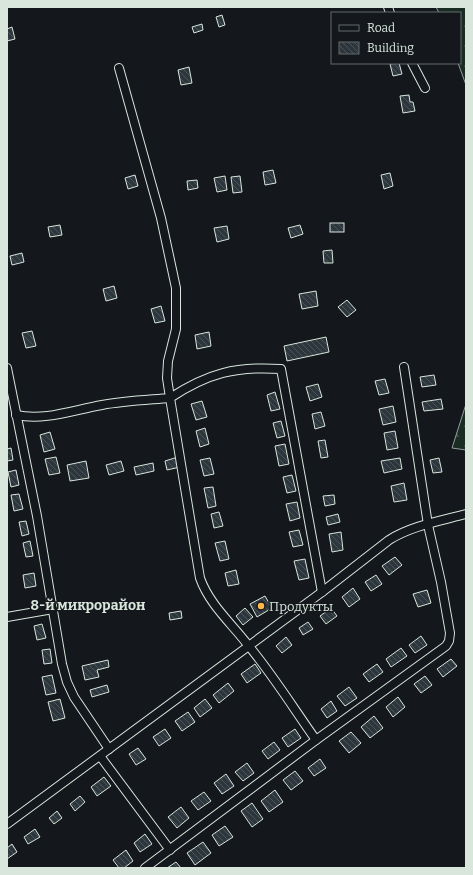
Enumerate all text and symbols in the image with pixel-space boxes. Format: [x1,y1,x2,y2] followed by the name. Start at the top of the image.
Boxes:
[331,12,461,64] legend
[367,21,395,35] text: Road
[367,41,414,55] text: Building
[31,597,145,614] district label: 8-й микрорайон
[269,599,333,614] place label: Продукты
[256,601,266,611] marker: Продукты

